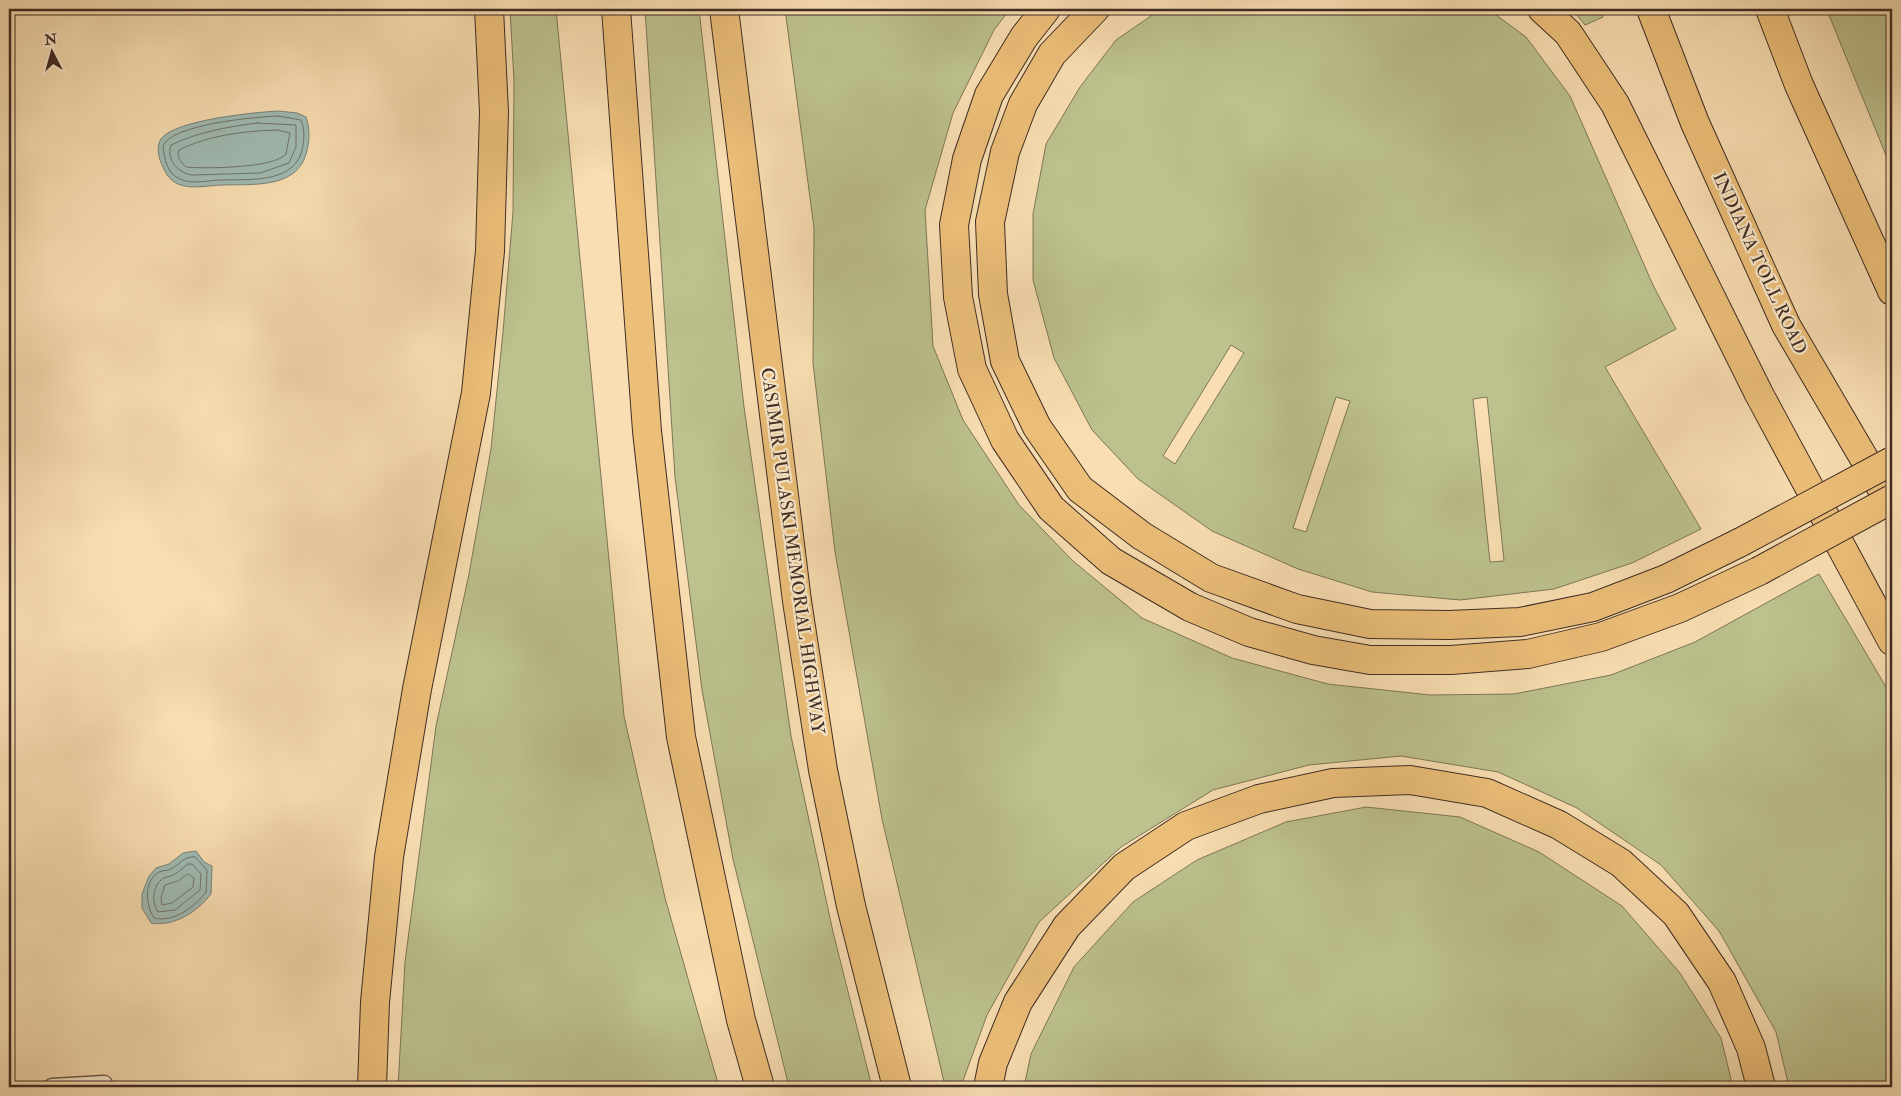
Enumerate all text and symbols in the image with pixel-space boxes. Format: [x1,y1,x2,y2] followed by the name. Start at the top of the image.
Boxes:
[28,28,78,78] north arrow
[43,30,58,49] text: N
[1707,168,1812,358] street label: INDIANA TOLL ROAD
[755,366,830,737] street label: CASIMIR PULASKI MEMORIAL HIGHWAY

